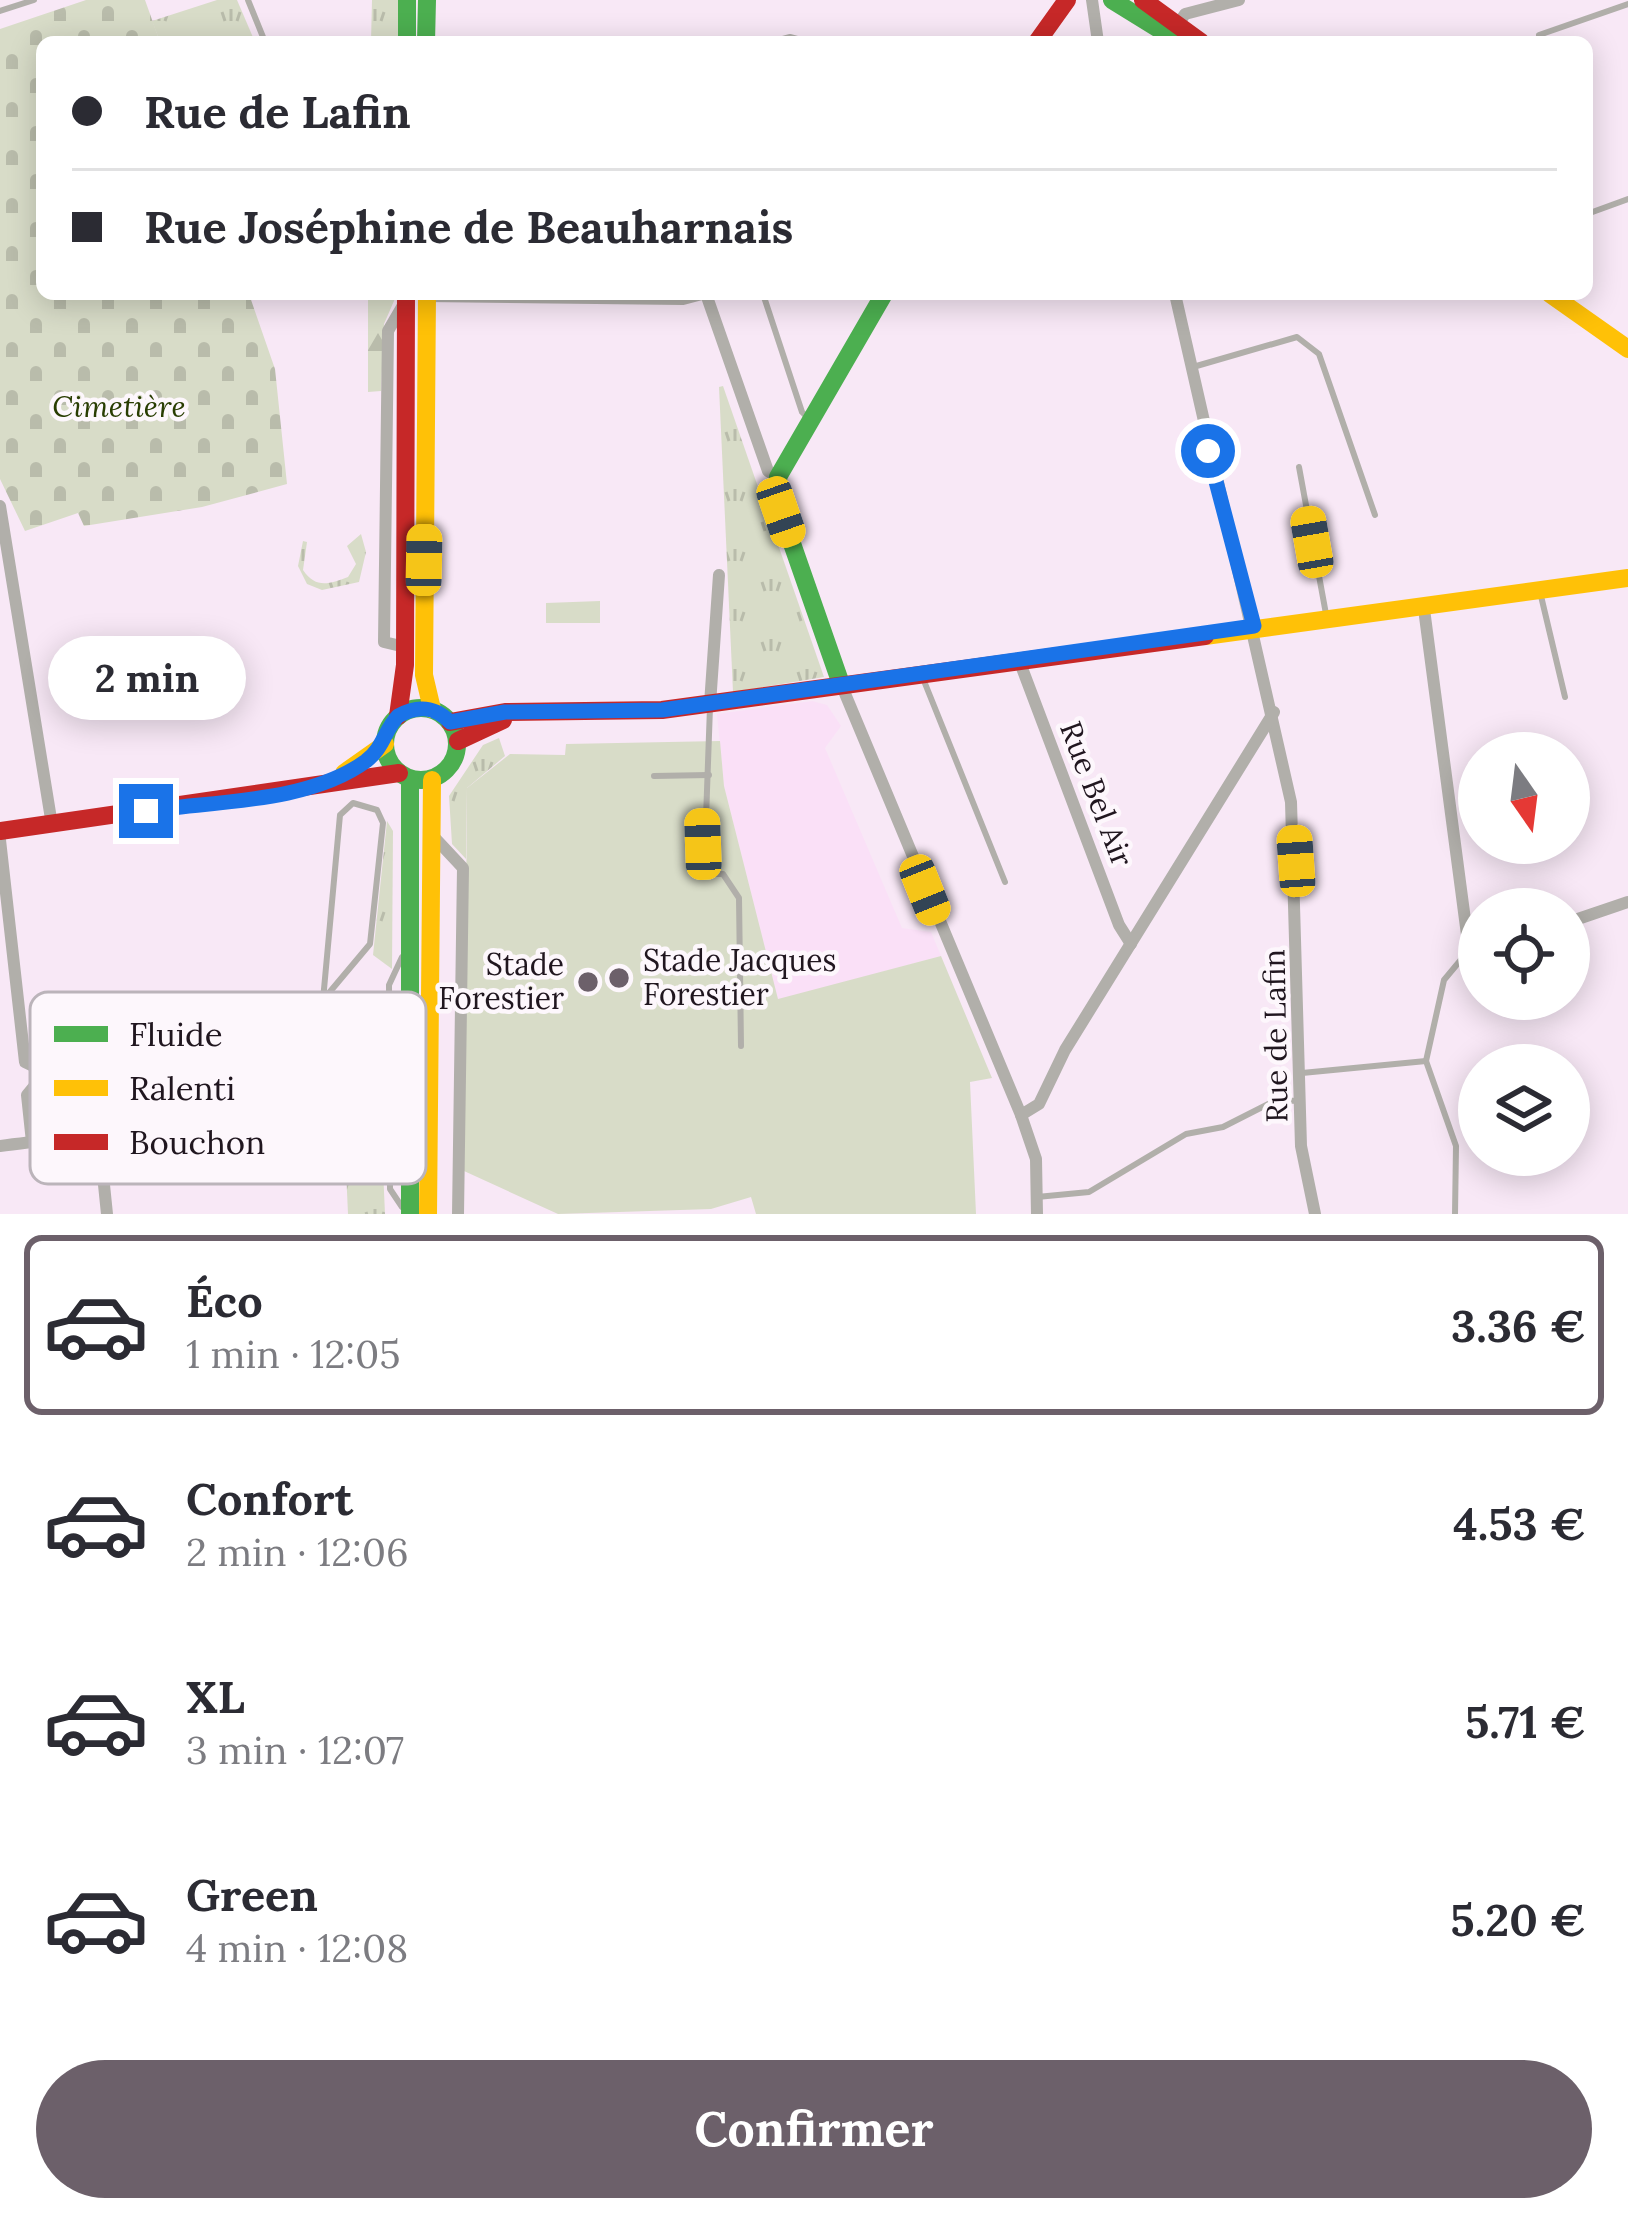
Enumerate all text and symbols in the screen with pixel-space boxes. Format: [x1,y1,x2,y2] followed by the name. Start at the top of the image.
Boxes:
[144,83,411,140] text: Rue de Lafin
[144,198,793,255] text: Rue Joséphine de Beauharnais
[52,387,186,425] park label: Cimetière
[1181,424,1235,478] route start
[752,472,810,552] car
[1288,503,1336,581] car
[405,524,443,596] car
[47,637,245,721] callout: 2 min
[95,653,199,703] text: 2 min
[1052,716,1142,871] street label: Rue Bel Air
[1458,732,1590,864] north arrow
[1458,732,1590,1176] map controls
[119,784,173,838] route end
[684,807,722,881] car
[1276,824,1316,898] car
[895,850,955,930] car
[1458,888,1590,1020] button: locate
[643,941,836,1013] place label: Stade Jacques Forestier
[438,945,564,1017] place label: Stade Forestier
[1254,949,1296,1123] street label: Rue de Lafin
[606,965,632,991] marker: Stade Jacques Forestier
[575,969,601,995] marker: Stade Forestier
[30,992,426,1184] legend
[129,1013,223,1055] text: Fluide
[1458,1044,1590,1176] button: layers
[129,1067,235,1109] text: Ralenti
[129,1121,265,1163] text: Bouchon
[42,1271,150,1379] icon: car
[186,1272,263,1329] text: Éco
[1451,1297,1586,1354] text: 3.36 €
[186,1329,401,1379] text: 1 min · 12:05
[42,1469,150,1577] icon: car
[186,1470,353,1527] text: Confort
[1453,1495,1586,1552] text: 4.53 €
[186,1527,409,1577] text: 2 min · 12:06
[42,1667,150,1775] icon: car
[186,1668,245,1725] text: XL
[1465,1693,1586,1750] text: 5.71 €
[186,1725,404,1775] text: 3 min · 12:07
[42,1865,150,1973] icon: car
[186,1866,318,1923] text: Green
[1450,1891,1586,1948] text: 5.20 €
[186,1923,408,1973] text: 4 min · 12:08
[36,2060,1592,2198] button: Confirmer

